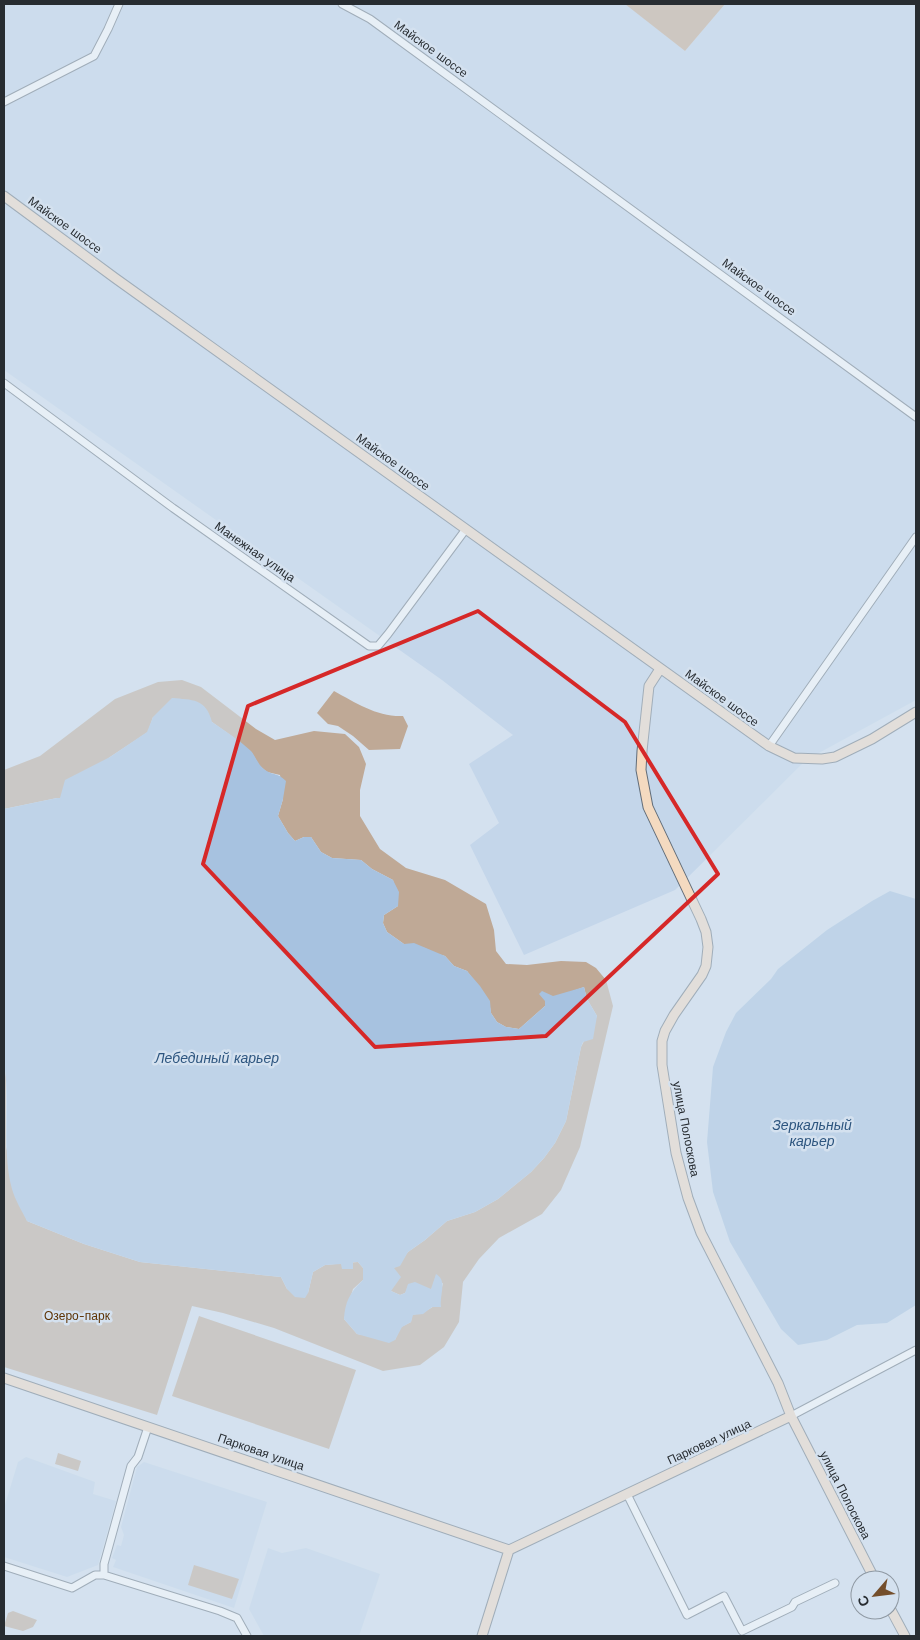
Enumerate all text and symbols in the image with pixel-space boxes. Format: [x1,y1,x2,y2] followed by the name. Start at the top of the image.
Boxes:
[392,18,471,81] street label: Майское шоссе
[26,194,105,257] street label: Майское шоссе
[720,256,799,319] street label: Майское шоссе
[354,431,433,494] street label: Майское шоссе
[212,519,298,585] street label: Манежная улица
[683,667,762,730] street label: Майское шоссе
[154,1050,279,1066] water label: Лебединый карьер
[670,1080,702,1178] street label: улица Полоскова
[772,1117,852,1149] water label: Зеркальный карьер
[44,1309,111,1323] park label: Озеро-парк
[665,1416,753,1467] street label: Парковая улица
[216,1431,306,1473] street label: Парковая улица
[817,1449,873,1542] street label: улица Полоскова
[850,1570,900,1620] north arrow
[854,1593,873,1609] text: С

